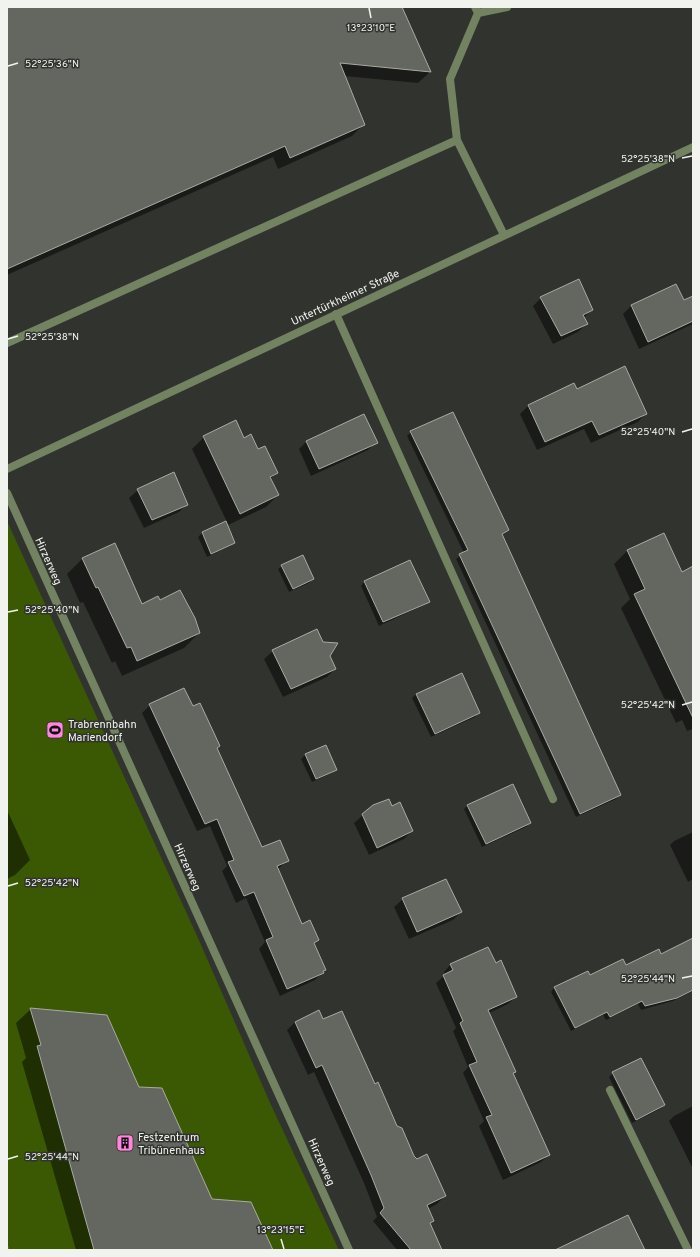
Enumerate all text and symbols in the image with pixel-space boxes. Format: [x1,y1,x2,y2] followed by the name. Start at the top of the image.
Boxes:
[347,22,395,35] text: 13°23'10"E
[25,58,79,71] text: 52°25'36"N
[621,153,675,166] text: 52°25'38"N
[289,267,402,329] street label: Untertürkheimer Straße
[25,331,79,344] text: 52°25'38"N
[621,426,675,439] text: 52°25'40"N
[31,535,65,587] street label: Hirzerweg
[25,604,79,617] text: 52°25'40"N
[621,699,675,712] text: 52°25'42"N
[68,718,137,745] place label: Trabrennbahn Mariendorf
[45,720,65,740] sports icon: Trabrennbahn Mariendorf
[170,841,204,893] street label: Hirzerweg
[25,877,79,890] text: 52°25'42"N
[621,973,675,986] text: 52°25'44"N
[138,1131,205,1158] place label: Festzentrum Tribünenhaus
[115,1133,135,1153] building icon: Festzentrum Tribünenhaus
[304,1136,338,1188] street label: Hirzerweg
[25,1151,79,1164] text: 52°25'44"N
[257,1224,305,1237] text: 13°23'15"E

